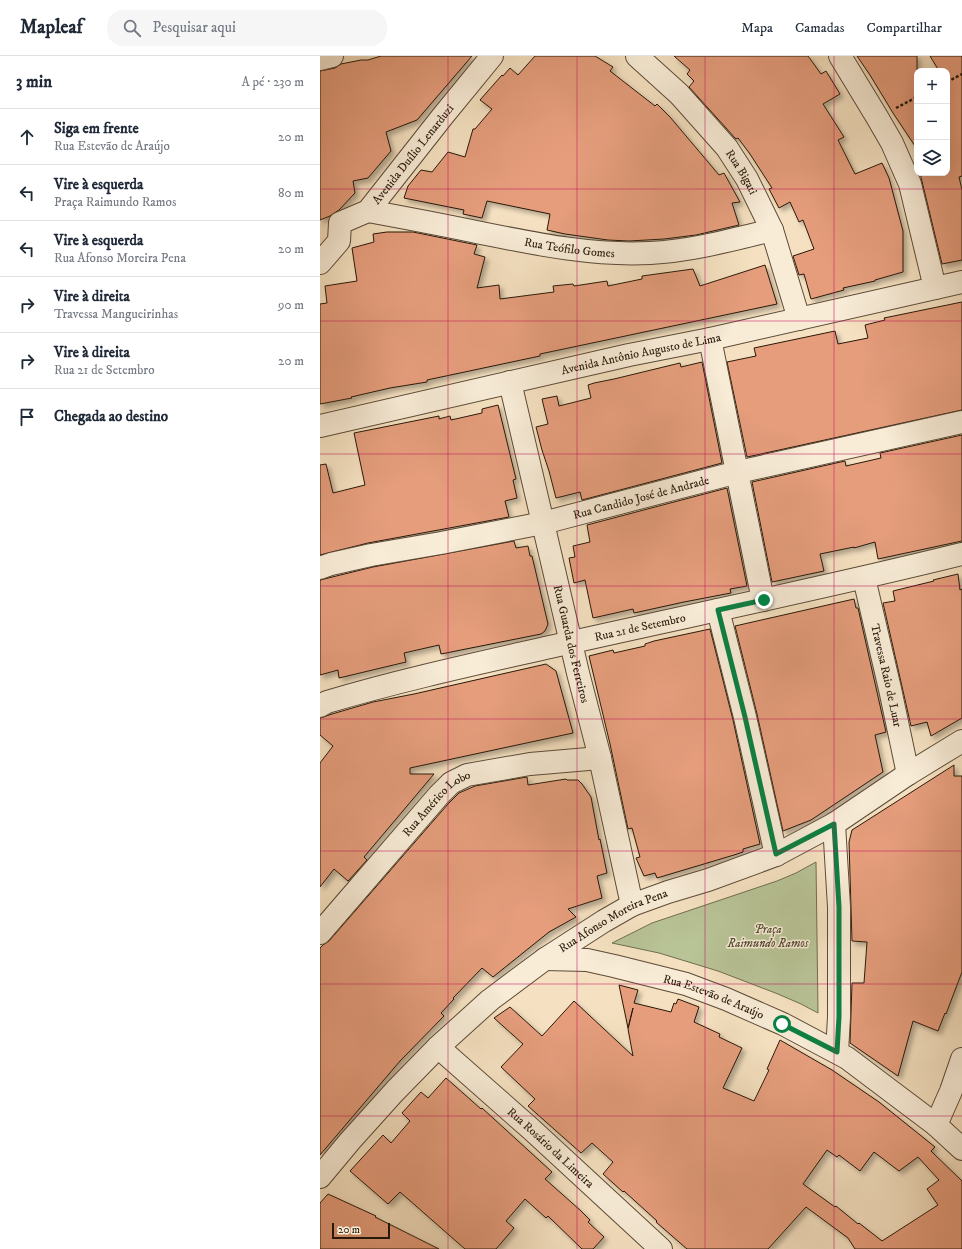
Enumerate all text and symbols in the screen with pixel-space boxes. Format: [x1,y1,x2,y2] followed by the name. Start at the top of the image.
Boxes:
[107,10,387,46] search box
[20,16,83,39] text: Mapleaf
[121,17,143,39] icon: search
[153,18,236,37] text: Pesquisar aqui
[741,19,773,37] text: Mapa
[795,19,844,37] text: Camadas
[866,19,942,37] text: Compartilhar
[914,68,950,176] map controls
[914,68,950,104] button: +
[16,71,52,93] text: 3 min
[242,74,304,90] text: A pé · 230 m
[369,101,457,207] street label: Avenida Duílio Lenarduzi
[914,104,950,140] button: −
[54,119,139,138] text: Siga em frente
[16,126,38,148] icon: ahead
[278,129,304,145] text: 20 m
[54,138,170,154] text: Rua Estevão de Araújo
[914,140,950,176] button: layers
[722,147,761,197] street label: Rua Bigati
[54,175,143,194] text: Vire à esquerda
[16,182,38,204] icon: left
[278,185,304,201] text: 80 m
[54,194,176,210] text: Praça Raimundo Ramos
[54,231,143,250] text: Vire à esquerda
[523,234,615,261] street label: Rua Teófilo Gomes
[16,238,38,260] icon: left
[278,241,304,257] text: 20 m
[54,250,186,266] text: Rua Afonso Moreira Pena
[54,287,130,306] text: Vire à direita
[16,294,38,316] icon: right
[278,297,304,313] text: 90 m
[54,306,178,322] text: Travessa Mangueirinhas
[560,329,723,378] street label: Avenida Antônio Augusto de Lima
[54,343,130,362] text: Vire à direita
[16,350,38,372] icon: right
[278,353,304,369] text: 20 m
[54,362,155,378] text: Rua 21 de Setembro
[16,406,38,428] icon: arrive
[54,407,168,426] text: Chegada ao destino
[571,472,711,522] street label: Rua Candido José de Andrade
[550,583,593,704] street label: Rua Guarda dos Ferreiros
[755,591,773,609] route end
[593,610,687,644] street label: Rua 21 de Setembro
[867,622,905,729] street label: Travessa Raio de Luar
[399,767,471,840] street label: Rua Américo Lobo
[556,885,670,956] street label: Rua Afonso Moreira Pena
[727,922,809,951] park label: Praça Raimundo Ramos
[662,971,767,1022] street label: Rua Estevão de Araújo
[773,1015,791,1033] route start
[504,1104,598,1192] street label: Rua Rosário da Limeira
[332,1221,390,1240] scale bar
[338,1223,360,1237] text: 20 m

